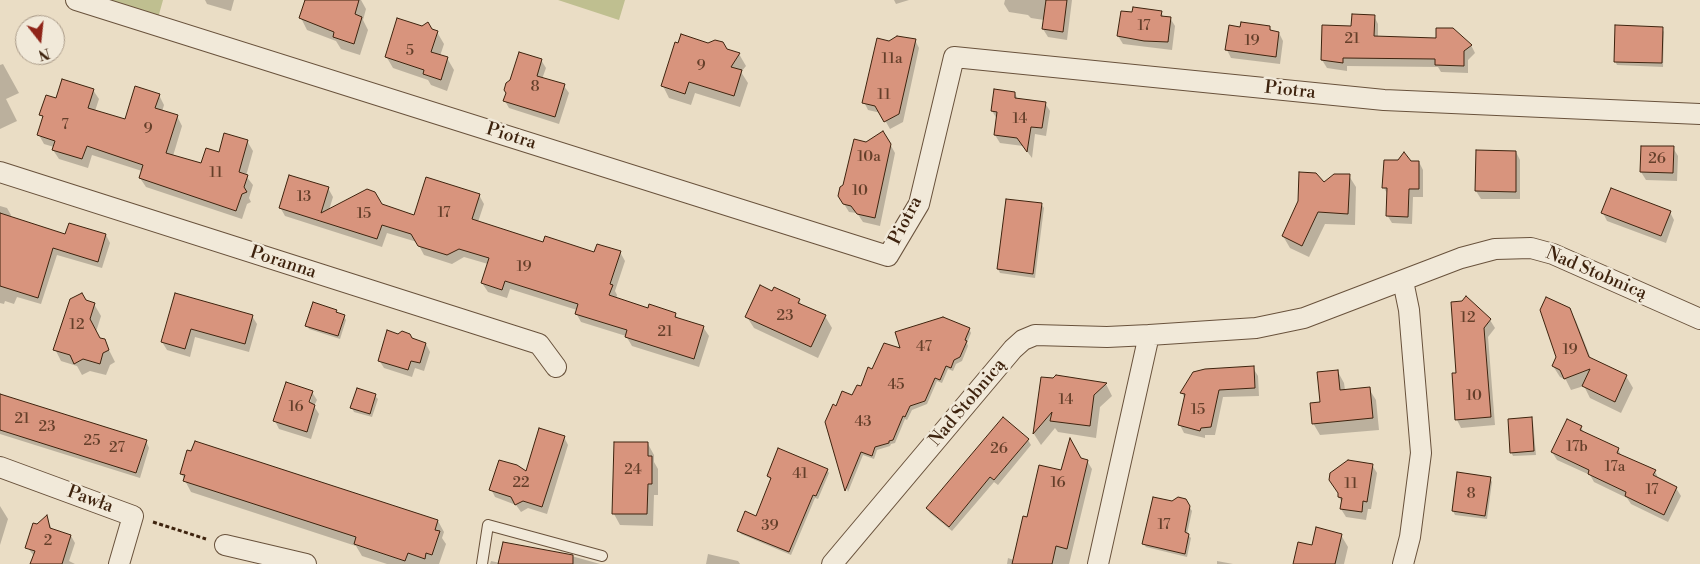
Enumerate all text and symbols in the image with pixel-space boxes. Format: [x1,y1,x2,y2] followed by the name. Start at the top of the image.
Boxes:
[15,15,65,65] north arrow
[1137,17,1151,35] house number: 17
[1344,30,1360,48] house number: 21
[1244,32,1260,50] house number: 19
[406,42,414,60] house number: 5
[36,43,52,64] text: N
[882,50,902,68] house number: 11a
[696,57,706,75] house number: 9
[530,78,540,96] house number: 8
[1263,78,1317,104] street label: Piotra
[877,86,891,104] house number: 11
[1013,110,1027,128] house number: 14
[61,116,69,134] house number: 7
[483,119,539,155] street label: Piotra
[143,120,153,138] house number: 9
[857,148,881,166] house number: 10a
[1648,150,1666,168] house number: 26
[209,164,223,182] house number: 11
[852,182,868,200] house number: 10
[297,188,311,206] house number: 13
[885,193,927,249] street label: Piotra
[437,204,451,222] house number: 17
[357,205,371,223] house number: 15
[247,242,319,284] street label: Poranna
[1542,243,1650,305] street label: Nad Stobnicą
[516,258,532,276] house number: 19
[777,307,793,325] house number: 23
[1460,309,1476,327] house number: 12
[69,316,85,334] house number: 12
[657,323,673,341] house number: 21
[916,338,932,356] house number: 47
[1562,341,1578,359] house number: 19
[925,355,1011,451] street label: Nad Stobnicą
[887,376,905,394] house number: 45
[1466,387,1482,405] house number: 10
[1059,391,1073,409] house number: 14
[288,398,304,416] house number: 16
[1191,401,1205,419] house number: 15
[14,410,30,428] house number: 21
[854,413,872,431] house number: 43
[39,418,55,436] house number: 23
[84,432,100,450] house number: 25
[1566,438,1588,456] house number: 17b
[109,439,125,457] house number: 27
[990,440,1008,458] house number: 26
[1605,458,1625,476] house number: 17a
[624,461,642,479] house number: 24
[792,465,808,483] house number: 41
[512,474,530,492] house number: 22
[1050,474,1066,492] house number: 16
[1344,475,1358,493] house number: 11
[1645,481,1659,499] house number: 17
[64,482,116,518] street label: Pawła
[1466,485,1476,503] house number: 8
[1157,516,1171,534] house number: 17
[761,517,779,535] house number: 39
[44,532,52,550] house number: 2

